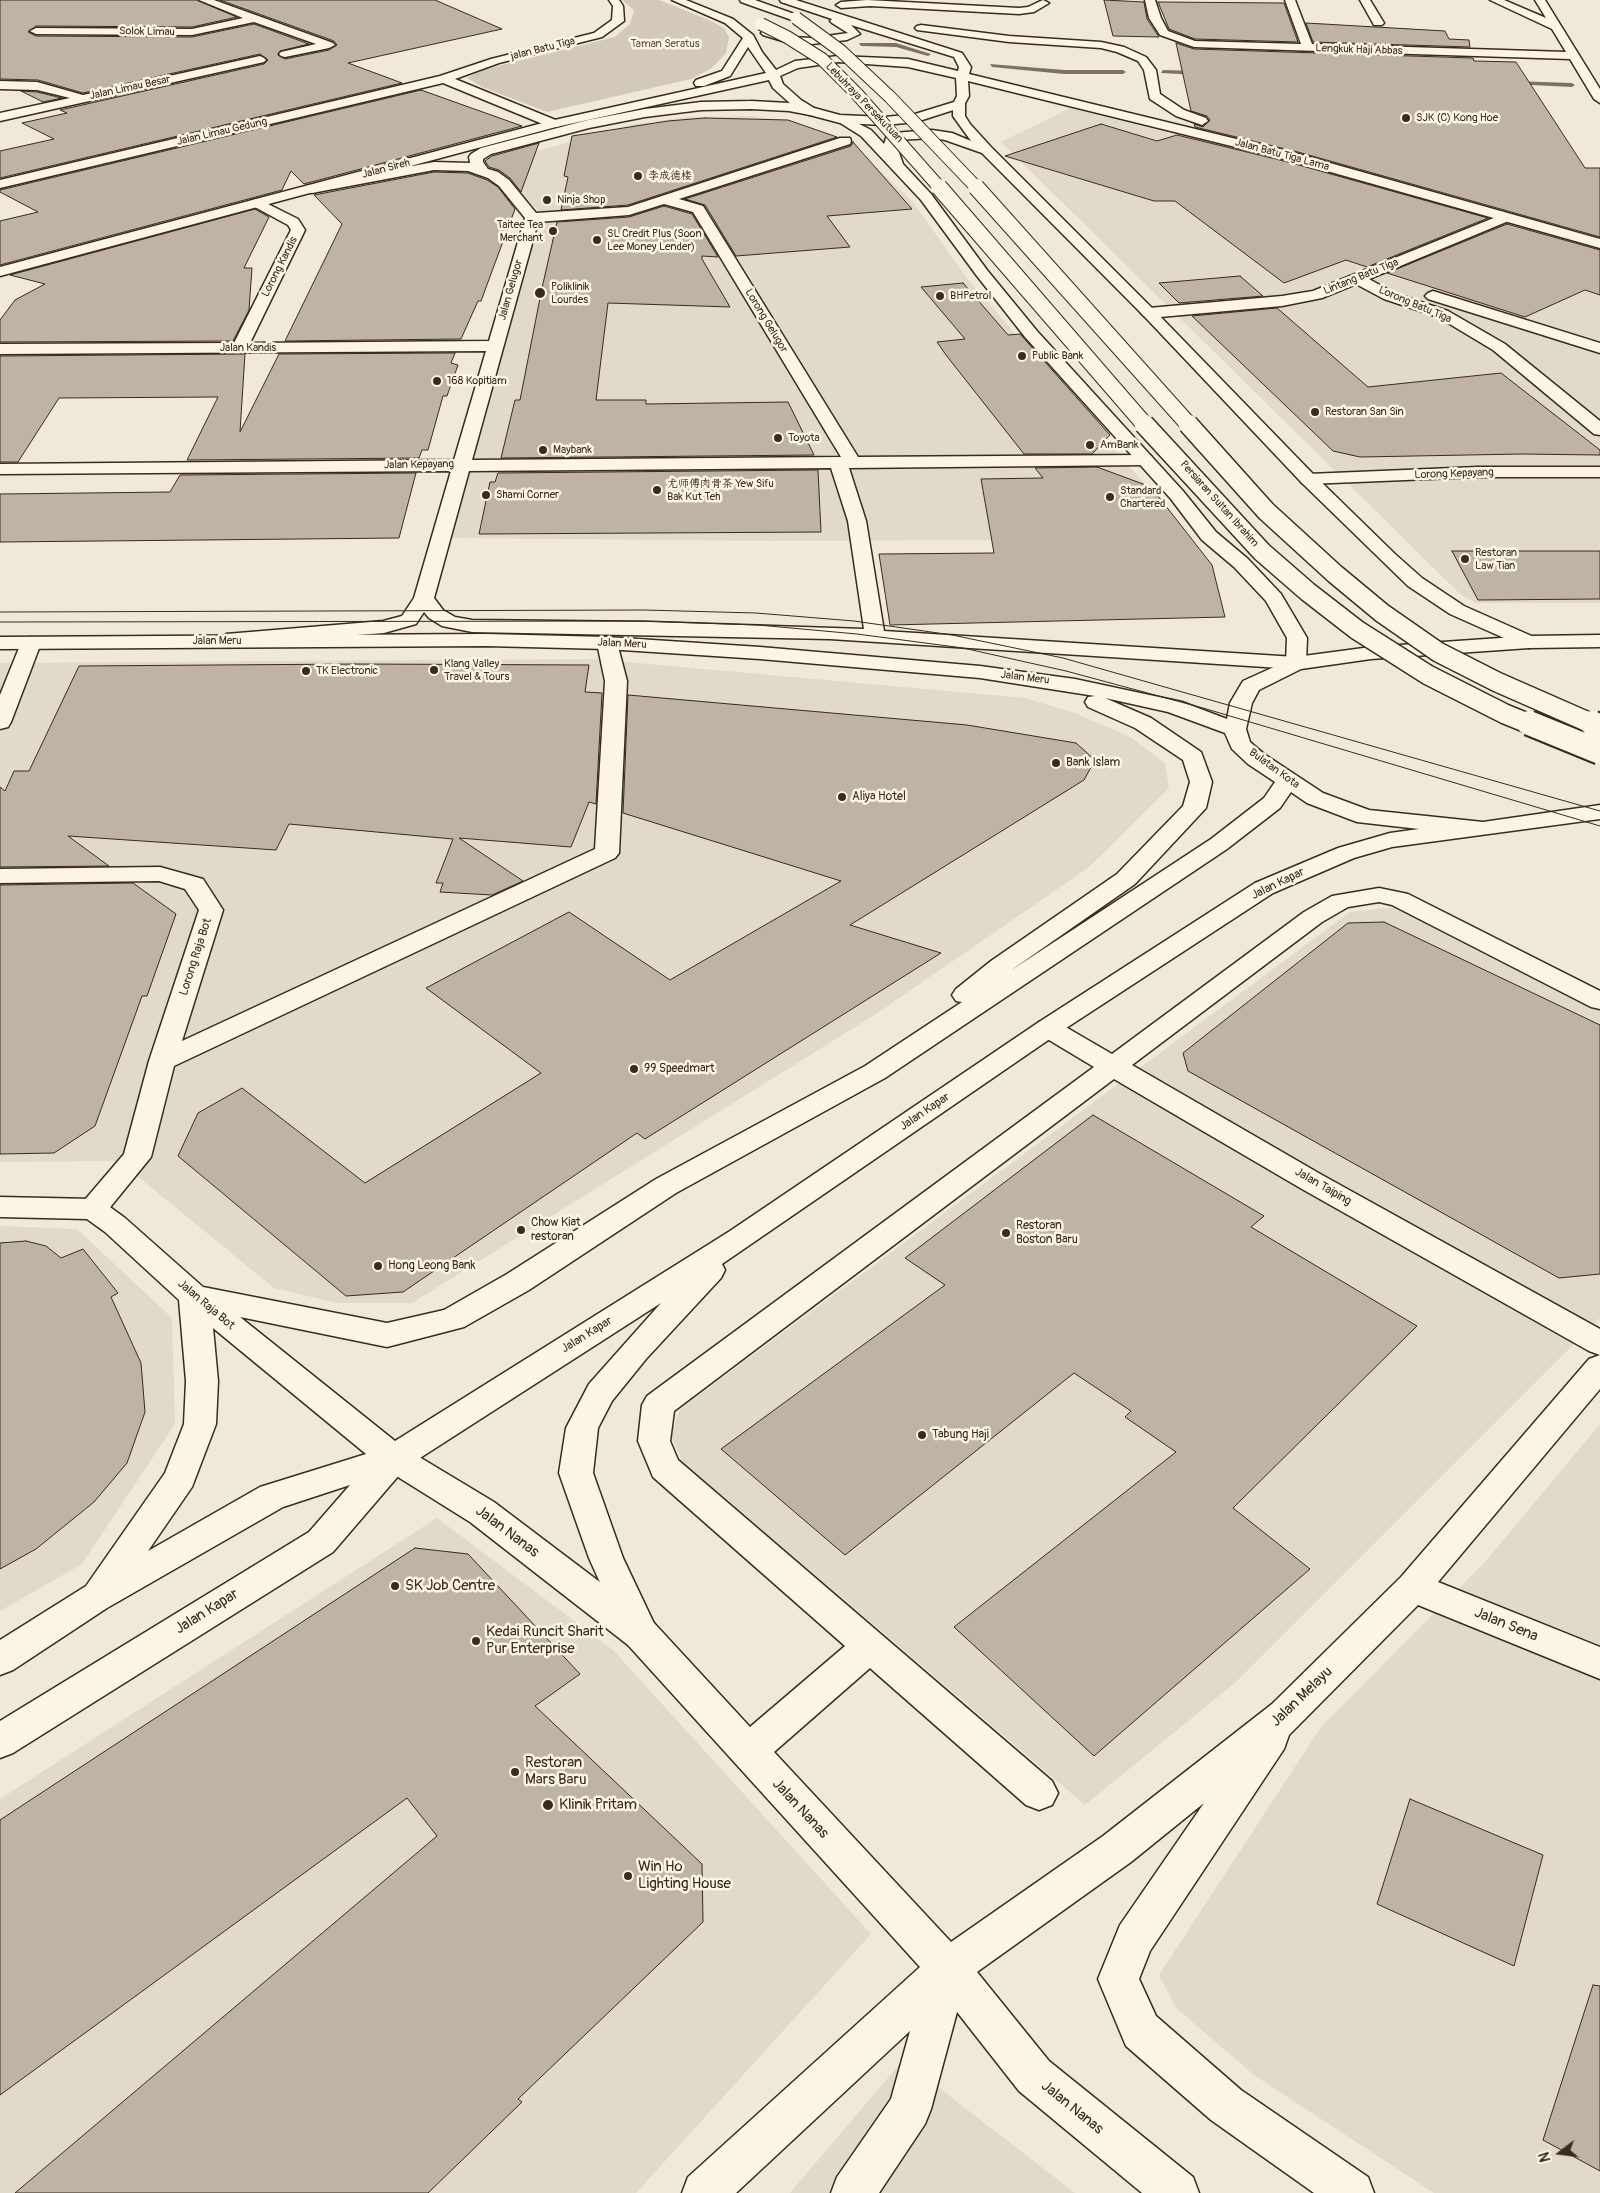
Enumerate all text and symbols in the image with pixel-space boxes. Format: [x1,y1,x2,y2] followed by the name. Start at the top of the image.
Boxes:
[119,25,175,39] street label: Solok Limau
[510,35,576,63] street label: jalan Batu Tiga
[630,37,700,51] park label: Taman Seratus
[1315,42,1403,58] street label: Lengkuk Haji Abbas
[822,60,906,146] street label: Lebuhraya Persekutuan
[88,73,172,103] street label: Jalan Limau Besar
[1416,111,1498,125] place label: SJK (C) Kong Hoe
[1400,112,1412,124] marker: SJK (C) Kong Hoe
[176,115,268,149] street label: Jalan Limau Gedung
[1233,136,1331,174] street label: Jalan Batu Tiga Lama
[361,156,411,182] street label: Jalan Sireh
[648,169,692,183] place label: 李成德楼
[632,170,644,182] marker: 李成德楼
[557,193,605,207] place label: Ninja Shop
[541,194,553,206] marker: Ninja Shop
[497,218,543,244] place label: Taitee Tea Merchant
[547,225,559,237] marker: Taitee Tea Merchant
[607,227,702,253] place label: SL Credit Plus (Soon Lee Money Lender)
[591,234,603,246] marker: SL Credit Plus (Soon Lee Money Lender)
[259,235,301,299] street label: Lorong Kandis
[1322,256,1400,298] street label: Lintang Batu Tiga
[496,258,526,322] street label: Jalan Gelugor
[551,280,589,306] place label: Poliklinik Lourdes
[1377,284,1453,326] street label: Lorong Batu Tiga
[533,286,547,300] marker: Poliklinik Lourdes
[742,287,790,355] street label: Lorong Gelugor
[950,289,991,303] place label: BHPetrol
[934,290,946,302] marker: BHPetrol
[220,341,276,355] street label: Jalan Kandis
[1032,349,1083,363] place label: Public Bank
[1016,350,1028,362] marker: Public Bank
[447,374,507,388] place label: 168 Kopitiam
[431,375,443,387] marker: 168 Kopitiam
[1325,405,1404,419] place label: Restoran San Sin
[1309,406,1321,418] marker: Restoran San Sin
[788,431,820,445] place label: Toyota
[772,432,784,444] marker: Toyota
[1100,438,1139,452] place label: AmBank
[1084,439,1096,451] marker: AmBank
[553,443,592,457] place label: Maybank
[537,444,549,456] marker: Maybank
[384,458,454,472] street label: Jalan Kepayang
[1177,458,1261,550] street label: Persiaran Sultan Ibrahim
[1414,466,1494,482] street label: Lorong Kepayang
[667,477,774,503] place label: 尤师傅肉骨茶 Yew Sifu Bak Kut Teh
[651,484,663,496] marker: 尤师傅肉骨茶 Yew Sifu Bak Kut Teh
[1120,484,1165,510] place label: Standard Chartered
[496,488,559,502] place label: Shami Corner
[480,489,492,501] marker: Shami Corner
[1104,491,1116,503] marker: Standard Chartered
[1475,546,1517,572] place label: Restoran Law Tian
[1459,553,1471,565] marker: Restoran Law Tian
[192,634,242,648] street label: Jalan Meru
[597,636,647,652] street label: Jalan Meru
[444,657,509,683] place label: Klang Valley Travel & Tours
[316,664,378,678] place label: TK Electronic
[428,664,440,676] marker: Klang Valley Travel & Tours
[300,665,312,677] marker: TK Electronic
[1000,668,1050,688] street label: Jalan Meru
[1246,746,1302,792] street label: Bulatan Kota
[1066,756,1120,770] place label: Bank Islam
[1050,757,1062,769] marker: Bank Islam
[852,790,906,804] place label: Aliya Hotel
[836,791,848,803] marker: Aliya Hotel
[1249,865,1307,903] street label: Jalan Kapar
[177,916,215,998] street label: Lorong Raja Bot
[644,1062,715,1076] place label: 99 Speedmart
[628,1063,640,1075] marker: 99 Speedmart
[897,1090,953,1134] street label: Jalan Kapar
[1292,1165,1354,1209] street label: Jalan Taiping
[531,1216,580,1244] place label: Chow Kiat restoran
[1016,1219,1078,1247] place label: Restoran Boston Baru
[515,1224,527,1236] marker: Chow Kiat restoran
[1000,1227,1012,1239] marker: Restoran Boston Baru
[388,1259,476,1273] place label: Hong Leong Bank
[372,1260,384,1272] marker: Hong Leong Bank
[174,1277,238,1333] street label: Jalan Raja Bot
[559,1314,615,1356] street label: Jalan Kapar
[932,1428,989,1442] place label: Tabung Haji
[916,1429,928,1441] marker: Tabung Haji
[472,1502,542,1562] street label: Jalan Nanas
[405,1577,495,1595] place label: SK Job Centre
[389,1580,401,1592] marker: SK Job Centre
[172,1585,242,1639] street label: Jalan Kapar
[1471,1604,1541,1646] street label: Jalan Sena
[486,1623,604,1658] place label: Kedai Runcit Sharit Pur Enterprise
[470,1635,482,1647] marker: Kedai Runcit Sharit Pur Enterprise
[1267,1663,1337,1731] street label: Jalan Melayu
[525,1754,586,1789] place label: Restoran Mars Baru
[509,1766,521,1778] marker: Restoran Mars Baru
[768,1775,832,1843] street label: Jalan Nanas
[559,1796,637,1814] place label: Klinik Pritam
[541,1798,555,1812] marker: Klinik Pritam
[638,1858,731,1893] place label: Win Ho Lighting House
[622,1870,634,1882] marker: Win Ho Lighting House
[1037,2077,1107,2139] street label: Jalan Nanas
[1535,2128,1585,2178] north arrow
[1536,2150,1554,2164] text: N

